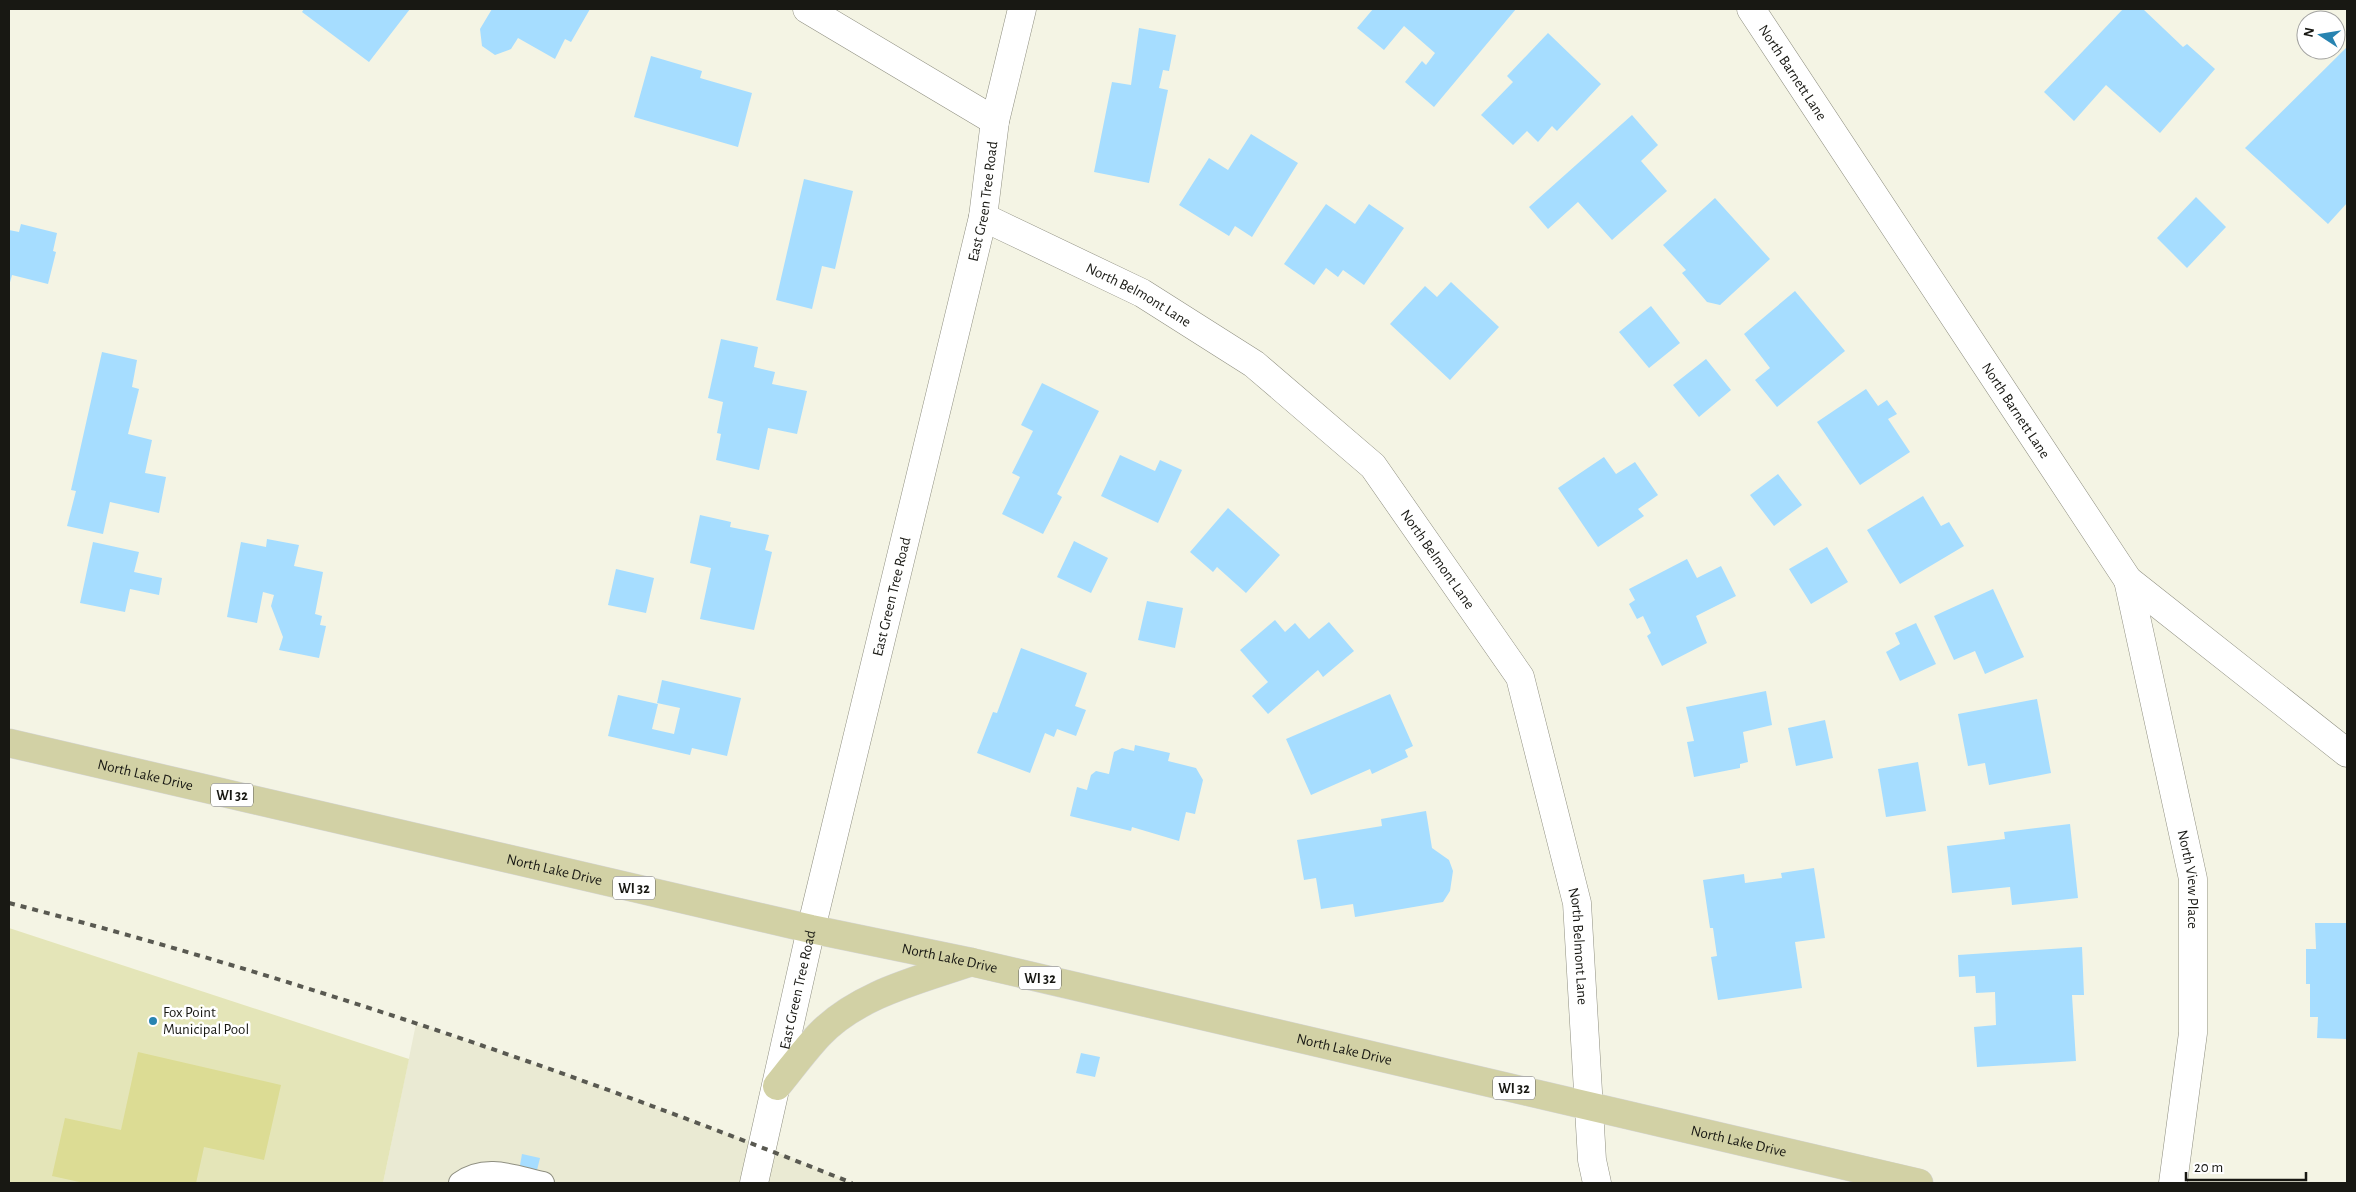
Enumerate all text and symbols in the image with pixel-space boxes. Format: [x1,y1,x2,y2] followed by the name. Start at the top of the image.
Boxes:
[2296,10,2346,60] north arrow
[1756,22,1829,123] street label: North Barnett Lane
[2301,26,2317,39] text: N
[966,140,1000,263] street label: East Green Tree Road
[1083,260,1194,330] street label: North Belmont Lane
[1979,360,2053,461] street label: North Barnett Lane
[1398,507,1477,612] street label: North Belmont Lane
[870,536,913,658] street label: East Green Tree Road
[96,757,195,793] street label: North Lake Drive
[211,784,253,806] road number: WI 32
[2175,829,2200,929] street label: North View Place
[505,852,604,888] street label: North Lake Drive
[613,876,655,900] road number: WI 32
[1565,886,1590,1005] street label: North Belmont Lane
[777,929,819,1051] street label: East Green Tree Road
[900,941,999,976] street label: North Lake Drive
[1019,966,1061,990] road number: WI 32
[163,1005,249,1037] place label: Fox Point Municipal Pool
[147,1015,159,1027] marker: Fox Point Municipal Pool
[1295,1031,1394,1068] street label: North Lake Drive
[1493,1076,1535,1100] road number: WI 32
[1689,1123,1788,1160] street label: North Lake Drive
[2186,1150,2306,1182] scale bar
[2194,1160,2223,1175] text: 20 m

